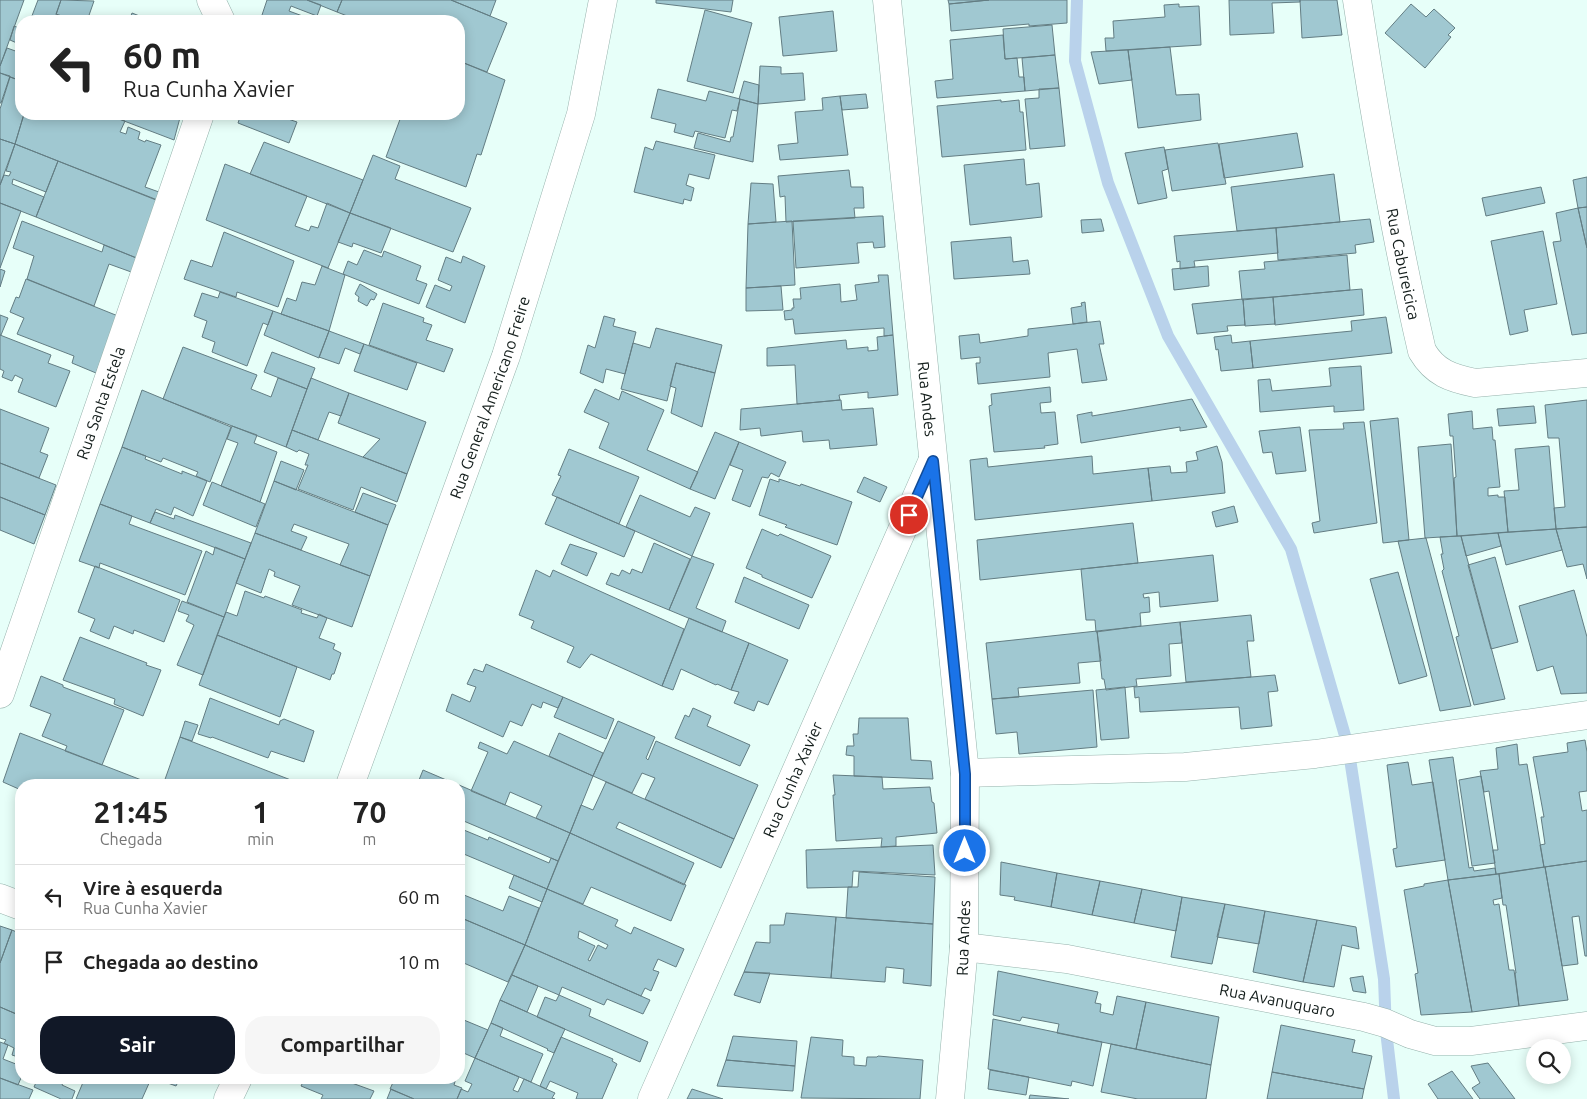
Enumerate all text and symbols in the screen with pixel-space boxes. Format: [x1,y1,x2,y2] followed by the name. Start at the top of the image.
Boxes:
[40,35,105,100] icon: left
[123,35,201,75] text: 60 m
[123,76,294,101] text: Rua Cunha Xavier
[1383,207,1424,321] street label: Rua Cabureicica
[446,294,533,501] street label: Rua General Americano Freire
[73,344,128,462] street label: Rua Santa Estela
[915,360,940,438] street label: Rua Andes
[888,494,930,536] pin
[895,501,923,529] icon: arrive
[759,719,826,840] street label: Rua Cunha Xavier
[94,795,169,829] text: 21:45
[252,795,269,829] text: 1
[353,795,386,829] text: 70
[938,824,990,876] position arrow
[100,830,162,848] text: Chegada
[247,830,274,848] text: min
[363,830,376,848] text: m
[83,877,223,899] text: Vire à esquerda
[40,883,68,911] icon: left
[398,886,440,908] text: 60 m
[83,899,208,917] text: Rua Cunha Xavier
[953,900,973,976] street label: Rua Andes
[40,948,68,976] icon: arrive
[83,951,259,973] text: Chegada ao destino
[398,951,440,973] text: 10 m
[1218,980,1337,1020] street label: Rua Avanuquaro
[40,1016,235,1074] button: Sair
[245,1016,440,1074] button: Compartilhar
[1526,1039,1571,1084] map controls
[1526,1039,1571,1084] button: search

